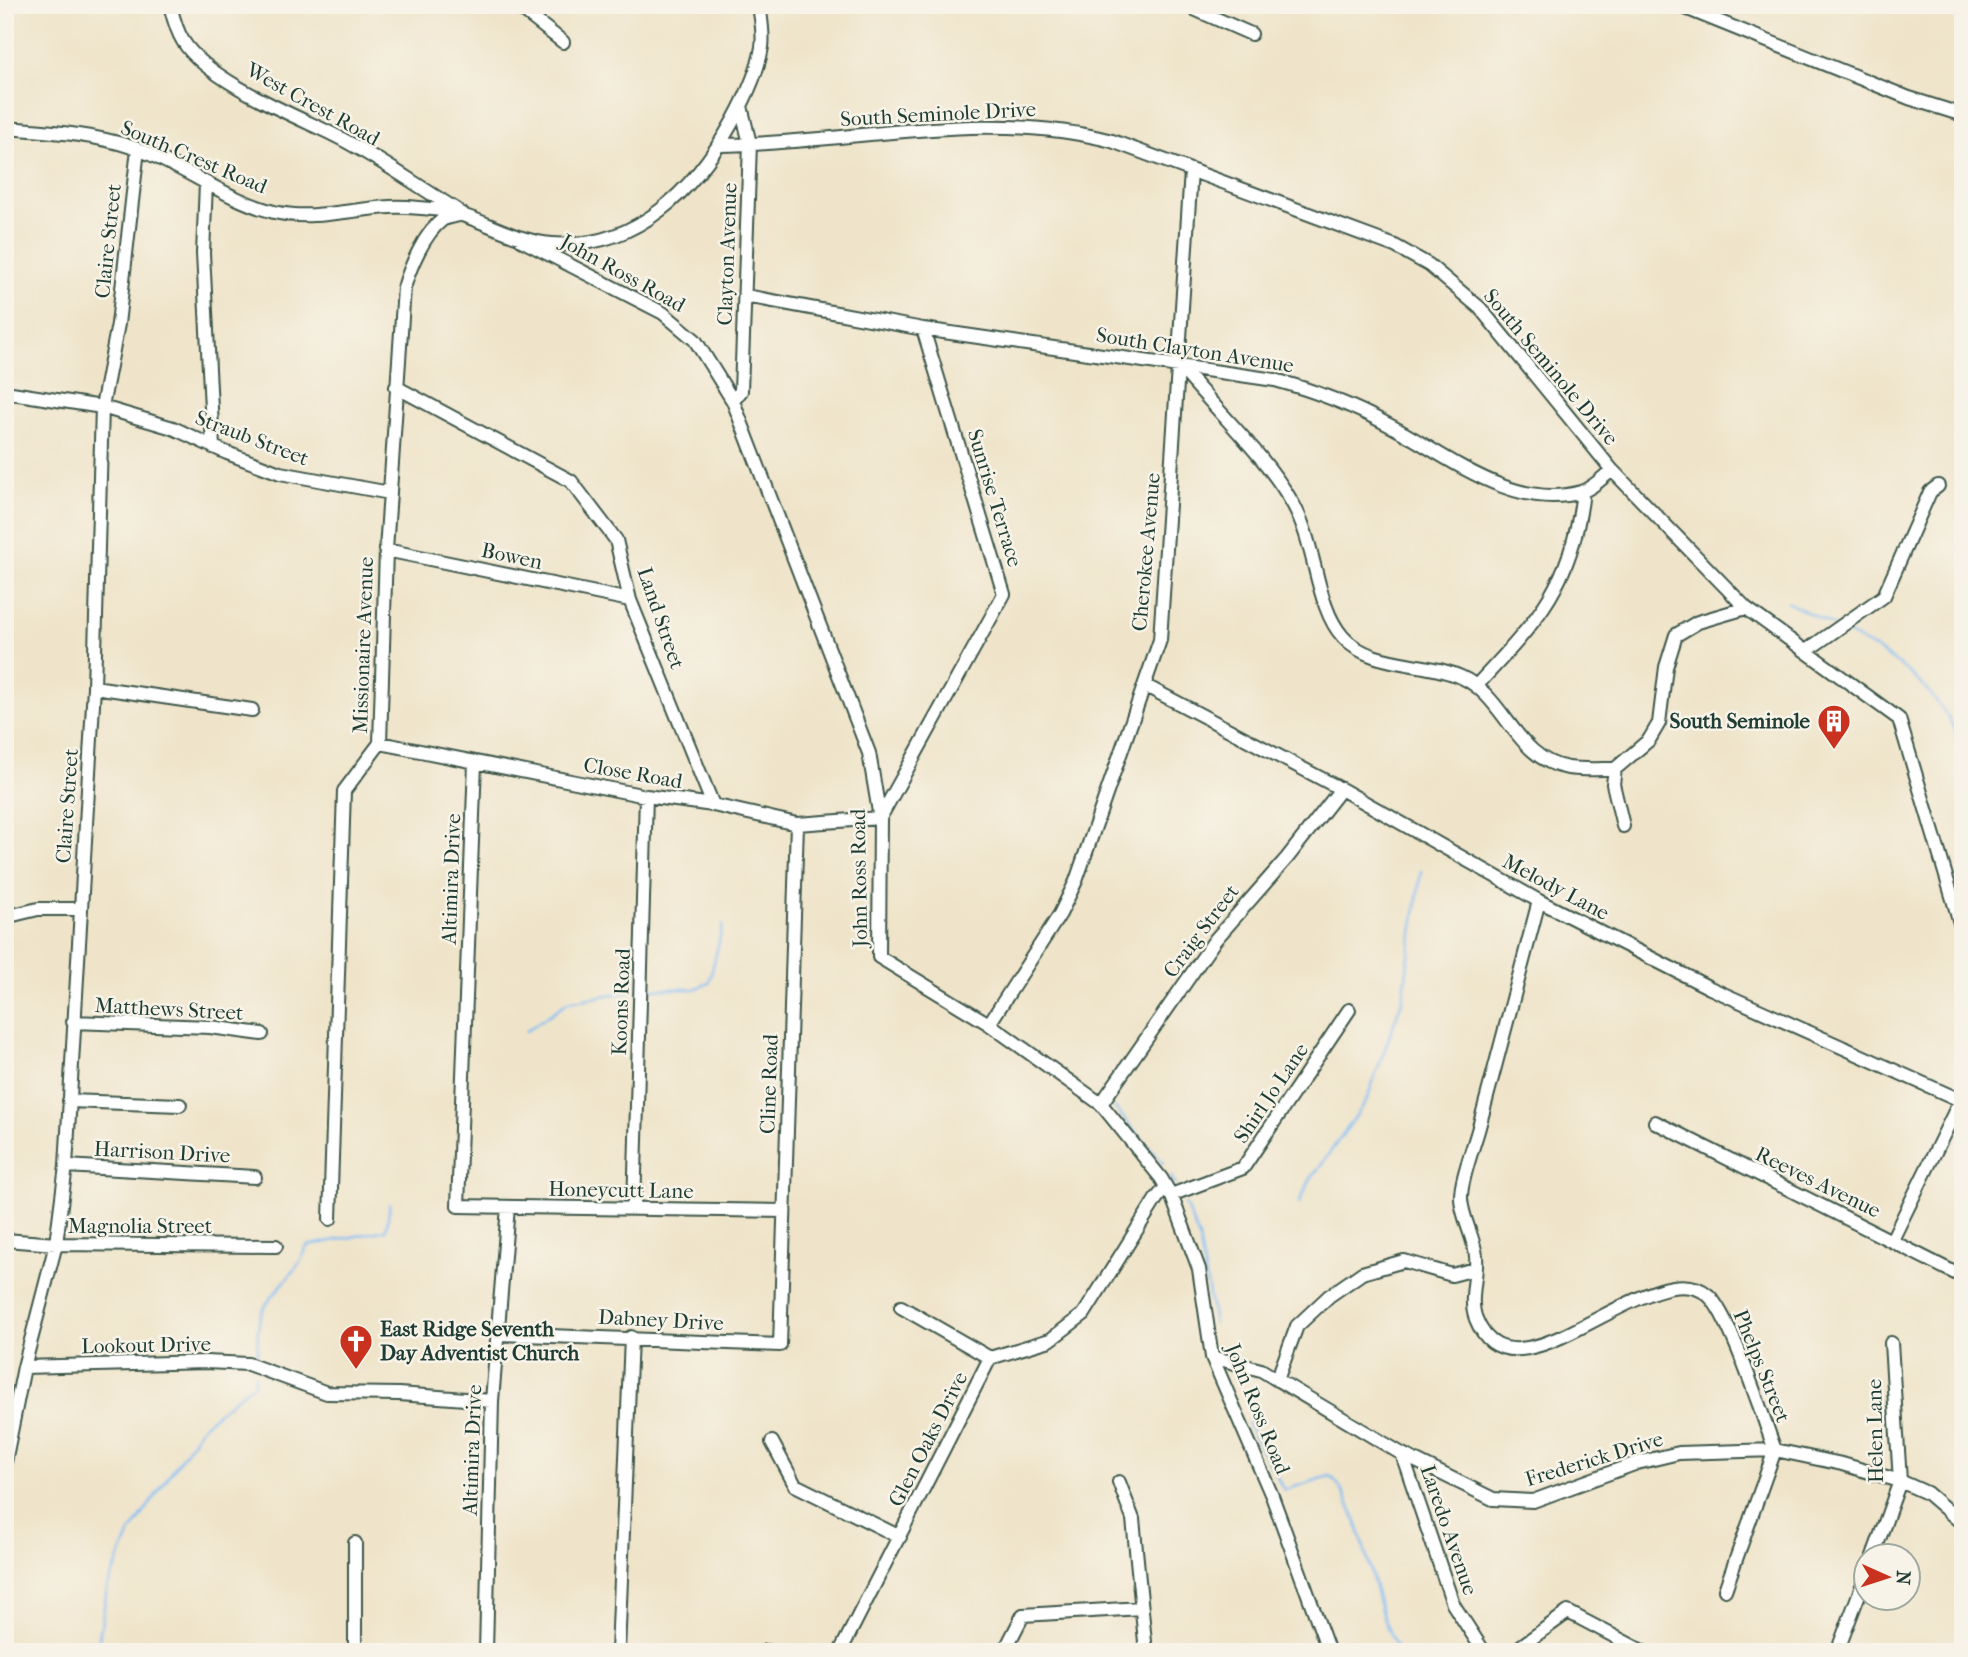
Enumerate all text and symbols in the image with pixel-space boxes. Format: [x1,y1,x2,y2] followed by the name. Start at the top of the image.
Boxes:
[241,57,385,151] street label: West Crest Road
[839,97,1037,131] street label: South Seminole Drive
[117,115,271,199] street label: South Crest Road
[90,182,126,299] street label: Claire Street
[713,182,741,326] street label: Clayton Avenue
[555,228,690,317] street label: John Ross Road
[1479,284,1623,450] street label: South Seminole Drive
[1094,323,1296,377] street label: South Clayton Avenue
[192,405,313,471] street label: Straub Street
[963,426,1027,570] street label: Sunrise Terrace
[1127,472,1165,632] street label: Cherokee Avenue
[479,538,545,574] street label: Bowen
[348,556,378,734] street label: Missionaire Avenue
[632,564,690,672] street label: Land Street
[1815,702,1853,751] building icon: South Seminole
[1670,709,1811,733] place label: South Seminole
[51,747,83,864] street label: Claire Street
[582,753,685,794] street label: Close Road
[846,808,872,950] street label: John Ross Road
[437,813,465,946] street label: Altimira Drive
[1499,849,1613,925] street label: Melody Lane
[1158,879,1244,982] street label: Craig Street
[607,947,635,1056] street label: Koons Road
[94,993,245,1025] street label: Matthews Street
[755,1033,783,1134] street label: Cline Road
[1229,1038,1313,1148] street label: Shirl Jo Lane
[93,1136,231,1168] street label: Harrison Drive
[1752,1141,1884,1223] street label: Reeves Avenue
[548,1177,694,1203] street label: Honeycutt Lane
[68,1214,213,1238] street label: Magnolia Street
[598,1305,724,1335] street label: Dabney Drive
[1728,1306,1796,1426] street label: Phelps Street
[380,1317,580,1365] place label: East Ridge Seventh Day Adventist Church
[337,1322,375,1371] church icon: East Ridge Seventh Day Adventist Church
[81,1332,211,1358] street label: Lookout Drive
[1220,1338,1295,1478] street label: John Ross Road
[884,1368,972,1510] street label: Glen Oaks Drive
[1862,1379,1888,1483] street label: Helen Lane
[458,1384,486,1517] street label: Altimira Drive
[1522,1427,1666,1491] street label: Frederick Drive
[1416,1462,1482,1598] street label: Laredo Avenue
[1853,1542,1923,1612] north arrow
[1892,1570,1914,1586] text: N

